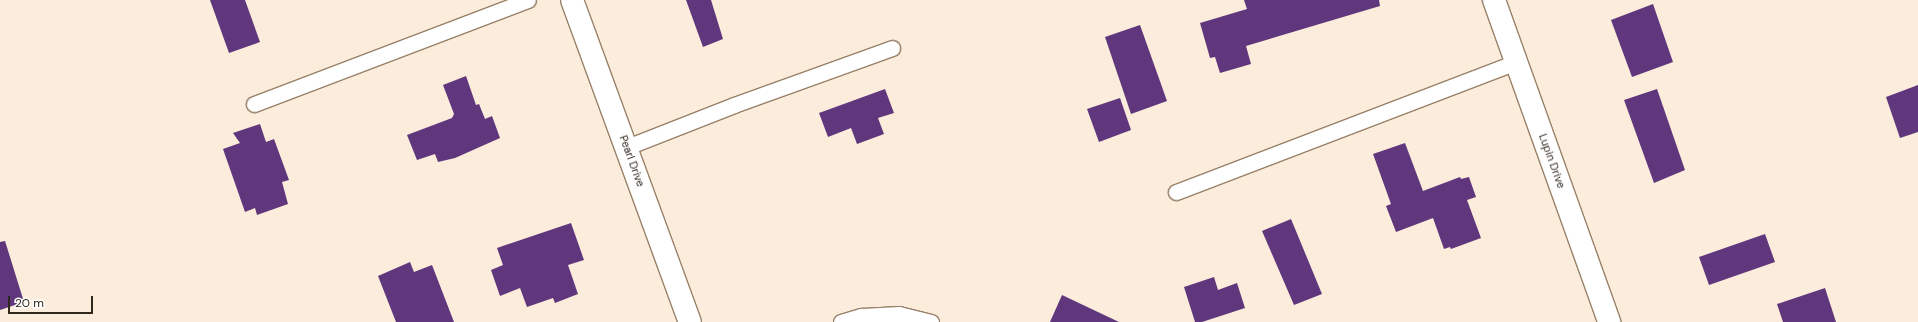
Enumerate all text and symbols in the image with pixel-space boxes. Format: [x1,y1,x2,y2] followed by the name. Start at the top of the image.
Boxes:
[1536,132,1568,190] street label: Lupin Drive
[617,133,647,189] street label: Pearl Drive
[10,288,95,314] scale bar
[15,295,44,311] text: 20 m

